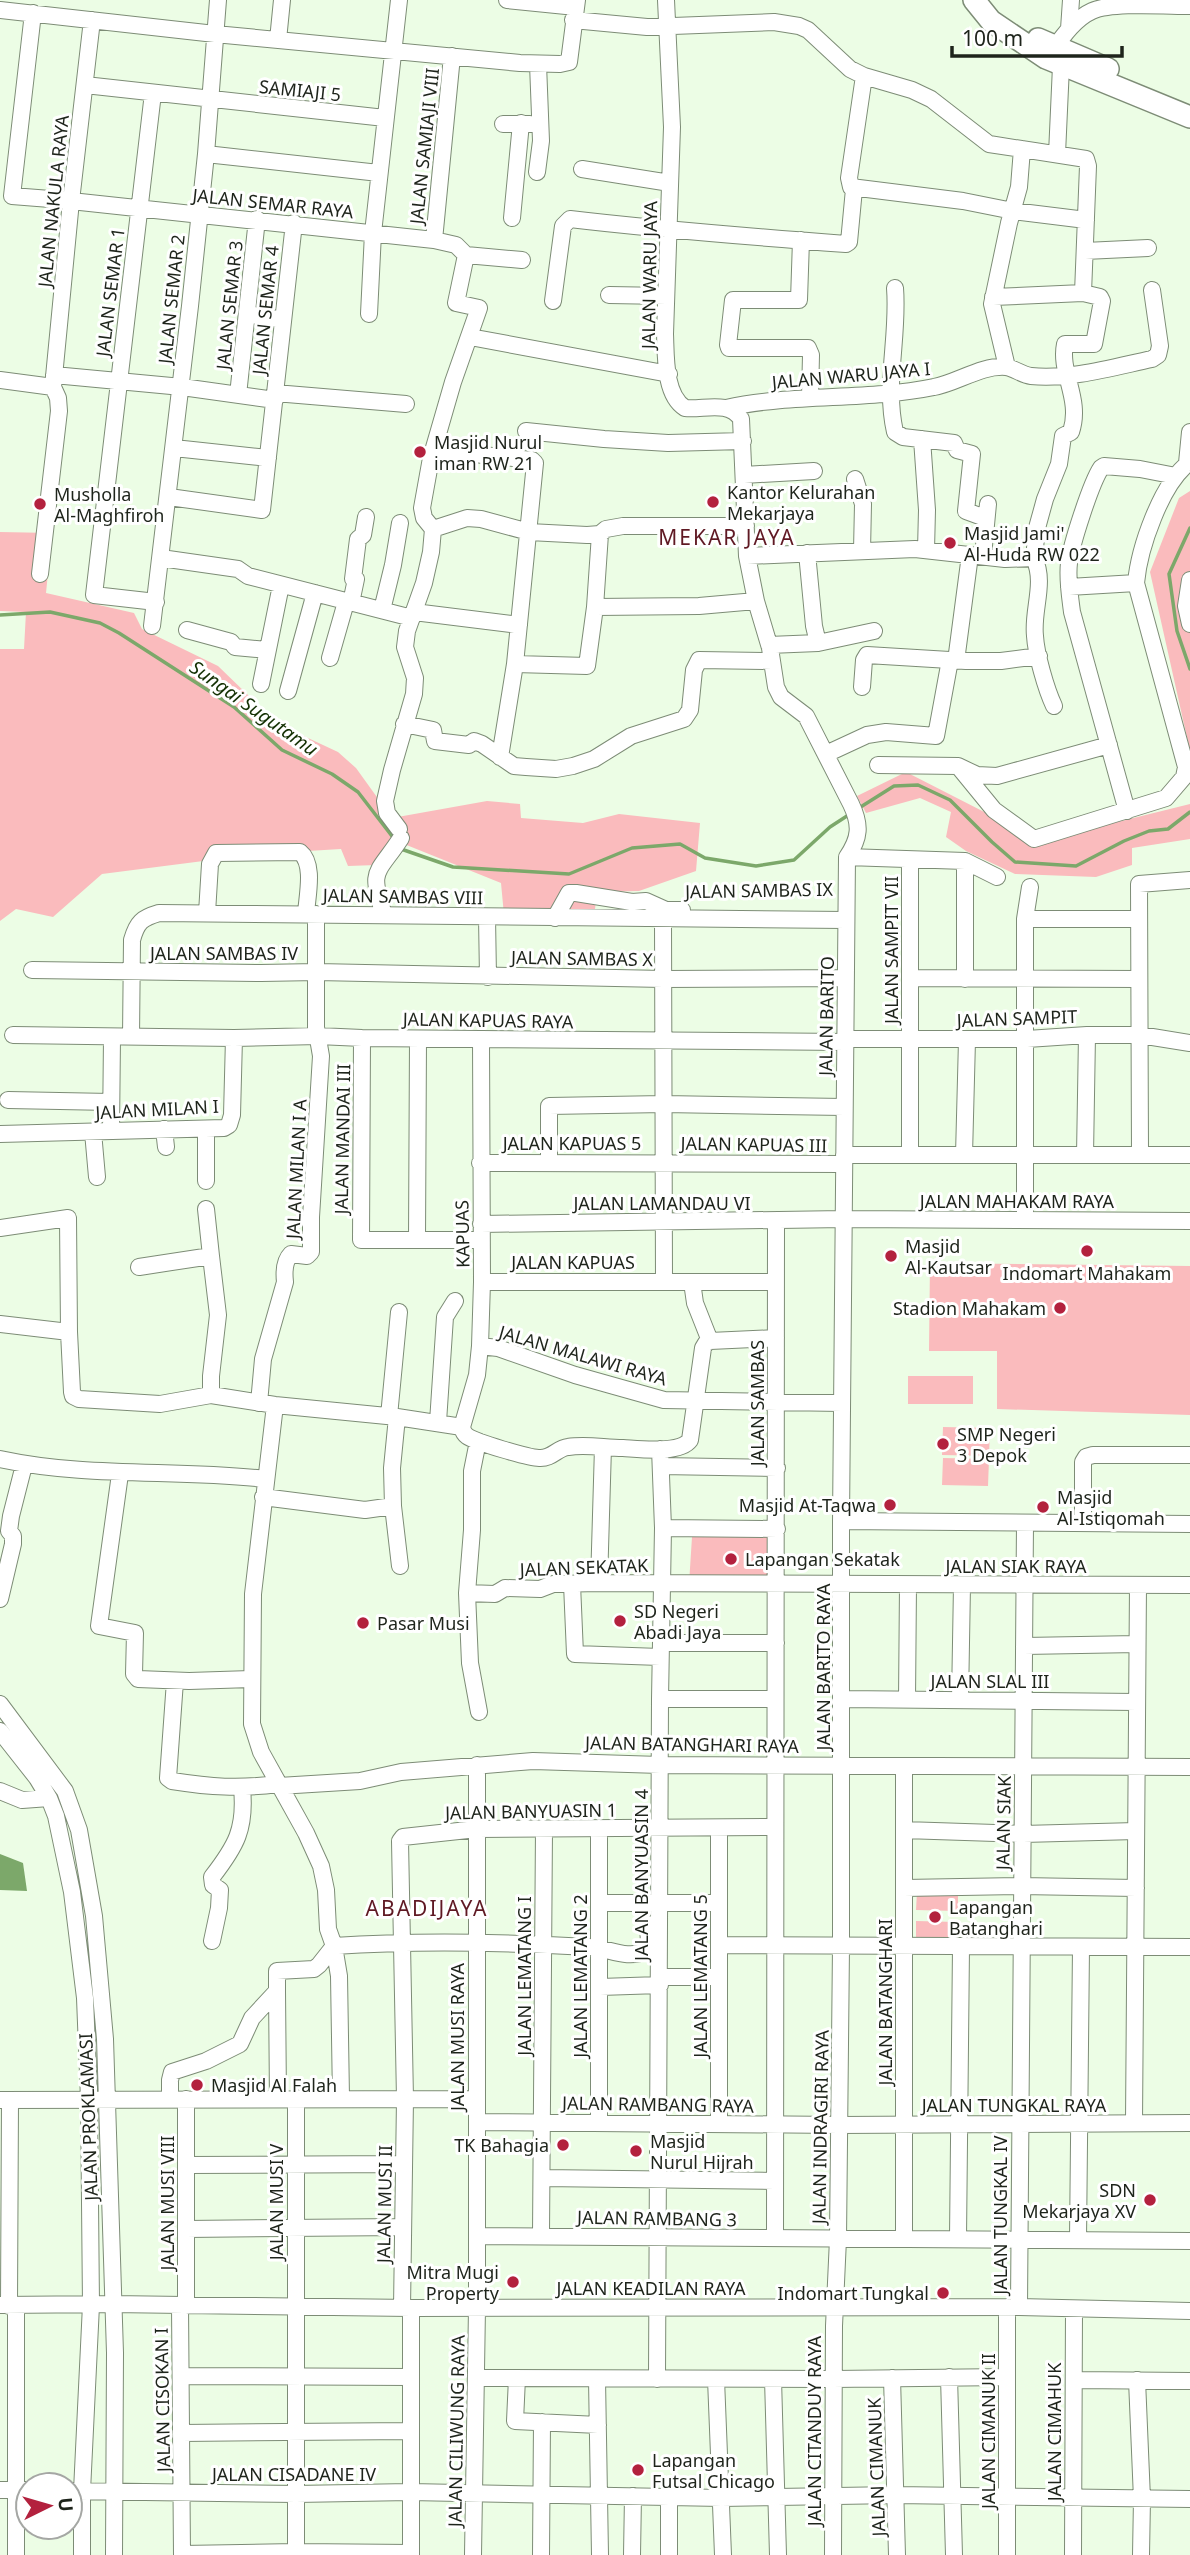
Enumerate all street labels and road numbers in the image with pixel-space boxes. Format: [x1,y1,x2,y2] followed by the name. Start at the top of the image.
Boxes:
[404,67,444,227] street label: JALAN SAMIAJI VIII
[258,74,342,106] street label: SAMIAJI 5
[32,113,74,290] street label: JALAN NAKULA RAYA
[189,182,355,223] street label: JALAN SEMAR RAYA
[636,200,662,351] street label: JALAN WARU JAYA
[90,226,130,360] street label: JALAN SEMAR 1
[152,233,190,367] street label: JALAN SEMAR 2
[210,239,248,373] street label: JALAN SEMAR 3
[246,244,284,378] street label: JALAN SEMAR 4
[769,356,931,394] street label: JALAN WARU JAYA I
[879,876,903,1026] street label: JALAN SAMPIT VII
[683,877,834,903] street label: JALAN SAMBAS IX
[321,883,483,909] street label: JALAN SAMBAS VIII
[148,941,298,965] street label: JALAN SAMBAS IV
[509,945,654,971] street label: JALAN SAMBAS X
[813,956,839,1078] street label: JALAN BARITO
[954,1004,1078,1032] street label: JALAN SAMPIT
[401,1006,574,1033] street label: JALAN KAPUAS RAYA
[329,1064,355,1216] street label: JALAN MANDAI III
[93,1094,219,1124] street label: JALAN MILAN I
[280,1098,312,1241] street label: JALAN MILAN I A
[501,1131,641,1155] street label: JALAN KAPUAS 5
[679,1131,827,1157] street label: JALAN KAPUAS III
[918,1189,1115,1213] street label: JALAN MAHAKAM RAYA
[571,1191,751,1215] street label: JALAN LAMANDAU VI
[449,1200,475,1268] street label: KAPUAS
[509,1250,635,1274] street label: JALAN KAPUAS
[494,1319,670,1391] street label: JALAN MALAWI RAYA
[745,1340,769,1468] street label: JALAN SAMBAS
[517,1553,649,1581] street label: JALAN SEKATAK
[943,1554,1087,1578] street label: JALAN SIAK RAYA
[811,1583,835,1752] street label: JALAN BARITO RAYA
[929,1669,1049,1693] street label: JALAN SLAL III
[583,1730,800,1758] street label: JALAN BATANGHARI RAYA
[990,1775,1016,1872] street label: JALAN SIAK
[629,1789,653,1963] street label: JALAN BANYUASIN 4
[443,1798,617,1825] street label: JALAN BANYUASIN 1
[568,1894,592,2060] street label: JALAN LEMATANG 2
[688,1894,712,2060] street label: JALAN LEMATANG 5
[512,1896,536,2058] street label: JALAN LEMATANG I
[873,1919,897,2087] street label: JALAN BATANGHARI
[445,1962,469,2113] street label: JALAN MUSI RAYA
[806,2029,834,2226] street label: JALAN INDRAGIRI RAYA
[73,2033,103,2203] street label: JALAN PROKLAMASI
[560,2090,754,2118] street label: JALAN RAMBANG RAYA
[920,2093,1107,2117] street label: JALAN TUNGKAL RAYA
[988,2135,1012,2297] street label: JALAN TUNGKAL IV
[155,2136,179,2272] street label: JALAN MUSI VIII
[264,2143,288,2262] street label: JALAN MUSI V
[371,2145,397,2265] street label: JALAN MUSI II
[575,2205,737,2231] street label: JALAN RAMBANG 3
[554,2276,746,2300] street label: JALAN KEADILAN RAYA
[149,2328,175,2474] street label: JALAN CISOKAN I
[442,2334,470,2529] street label: JALAN CILIWUNG RAYA
[802,2335,826,2528] street label: JALAN CITANDUY RAYA
[976,2353,1000,2511] street label: JALAN CIMANUK II
[1042,2362,1066,2503] street label: JALAN CIMAHUK
[862,2396,890,2539] street label: JALAN CIMANUK
[210,2462,376,2486] street label: JALAN CISADANE IV

